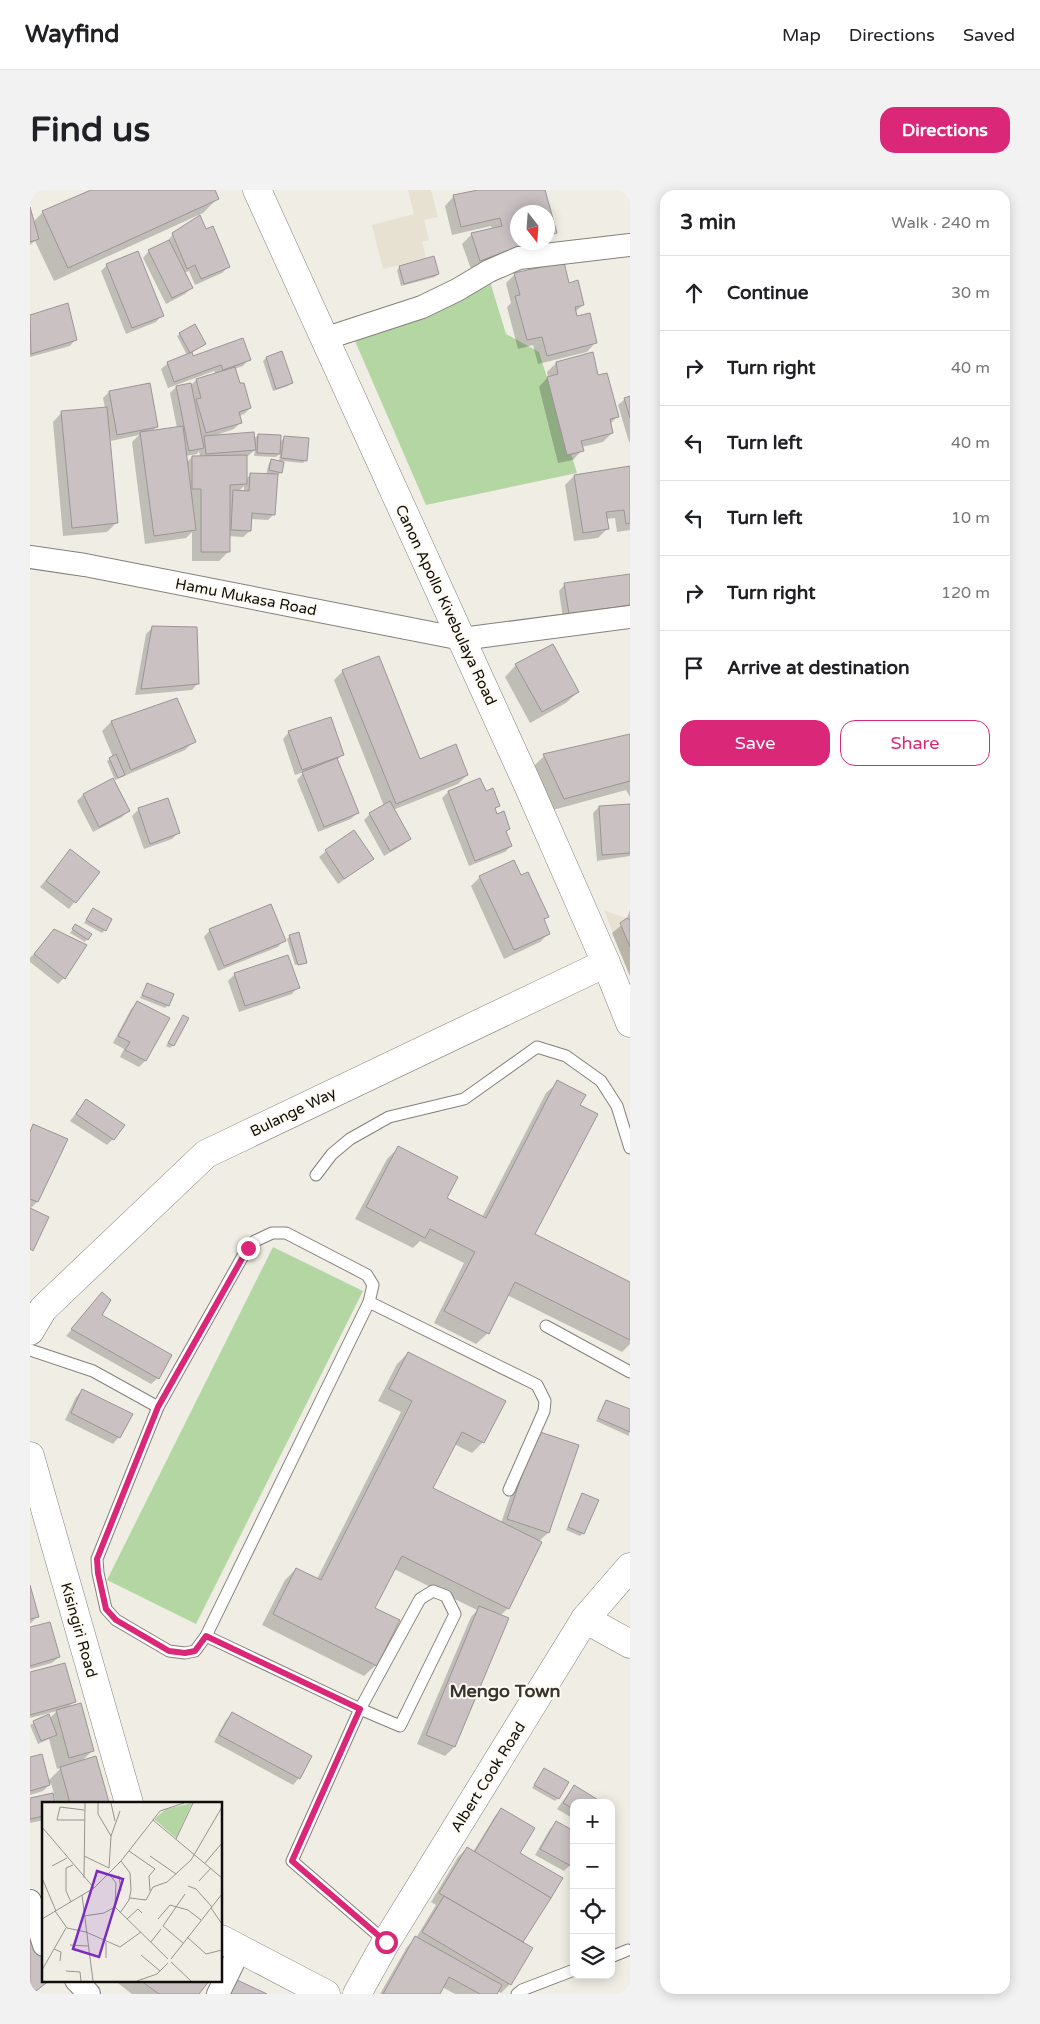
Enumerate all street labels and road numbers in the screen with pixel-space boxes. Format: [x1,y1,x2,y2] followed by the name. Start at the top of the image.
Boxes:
[392,502,500,708] street label: Canon Apollo Kivebulaya Road
[174,574,318,620] street label: Hamu Mukasa Road
[247,1083,339,1141] street label: Bulange Way
[57,1580,101,1680] street label: Kisingiri Road
[447,1719,529,1835] street label: Albert Cook Road

